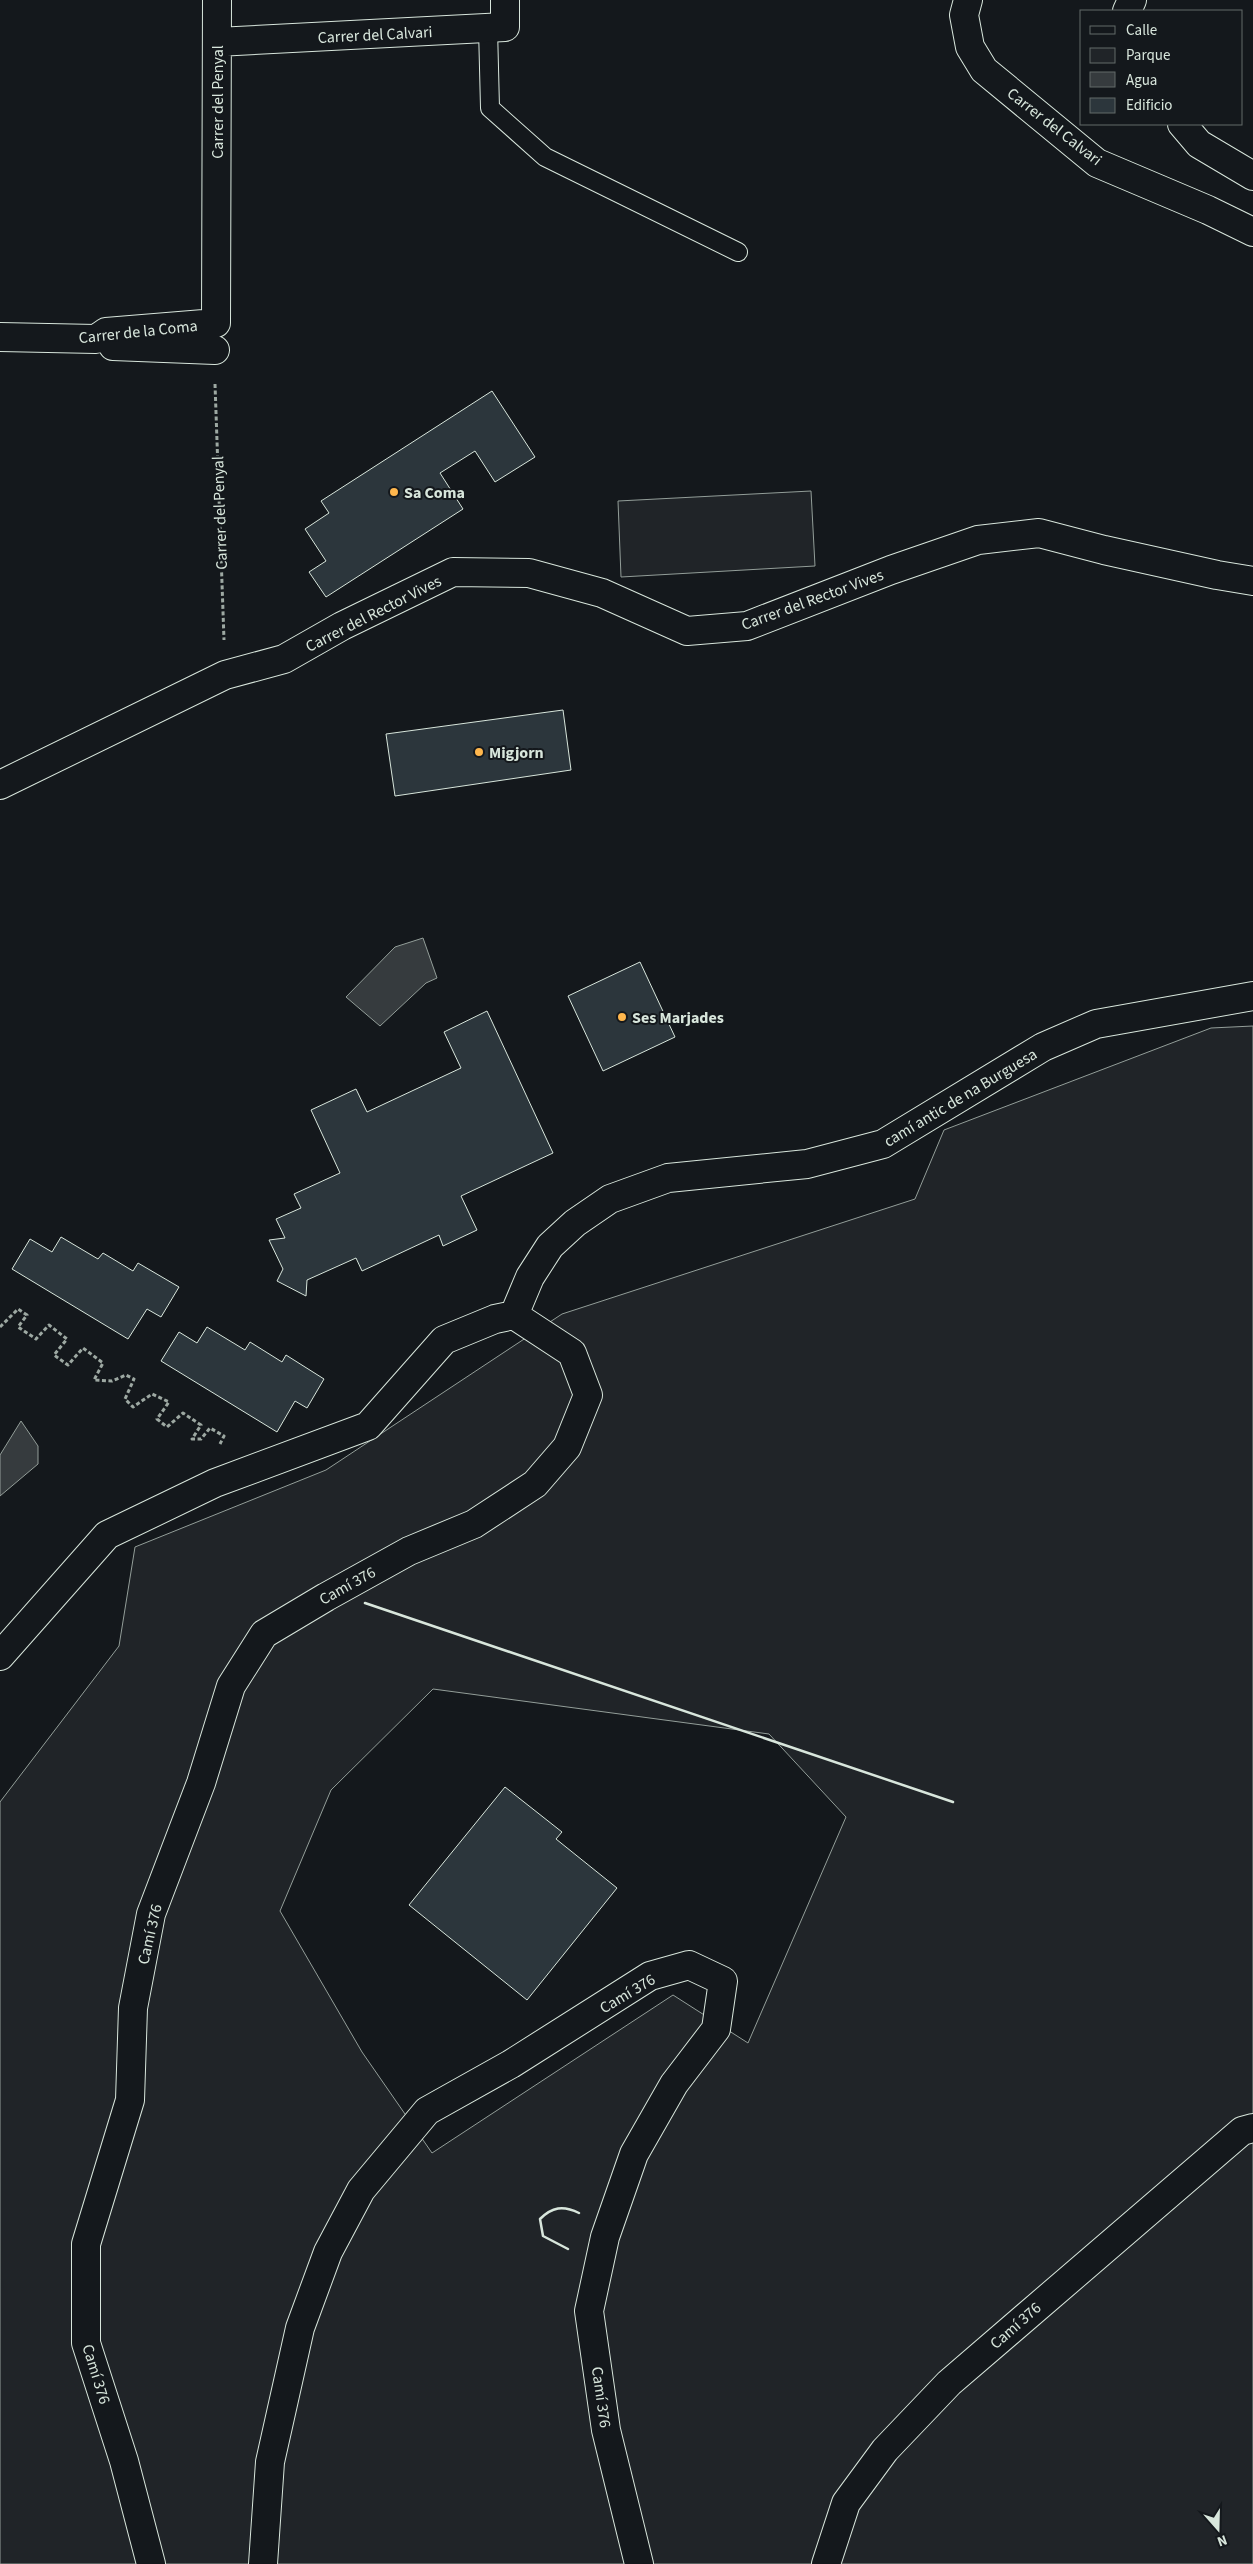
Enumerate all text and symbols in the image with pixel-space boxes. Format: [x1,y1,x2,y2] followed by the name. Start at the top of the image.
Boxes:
[1080,10,1243,125] legend
[1126,20,1157,41] text: Calle
[317,21,433,49] street label: Carrer del Calvari
[207,45,229,159] street label: Carrer del Penyal
[1126,45,1170,66] text: Parque
[1126,70,1157,91] text: Agua
[1002,83,1106,171] street label: Carrer del Calvari
[1126,95,1173,116] text: Edificio
[78,315,199,349] street label: Carrer de la Coma
[207,456,233,570] street label: Carrer del Penyal
[404,482,465,504] place label: Sa Coma
[388,486,400,498] marker: Sa Coma
[738,564,887,636] street label: Carrer del Rector Vives
[302,570,445,658] street label: Carrer del Rector Vives
[489,742,544,764] place label: Migjorn
[473,746,485,758] marker: Migjorn
[632,1007,724,1029] place label: Ses Marjades
[616,1011,628,1023] marker: Ses Marjades
[880,1043,1041,1152] street label: camí antic de na Burguesa
[315,1561,380,1610] street label: Camí 376
[132,1902,168,1967] street label: Camí 376
[596,1969,660,2019] street label: Camí 376
[985,2297,1046,2354] street label: Camí 376
[77,2342,116,2407] street label: Camí 376
[586,2365,616,2429] street label: Camí 376
[1193,2504,1243,2554] north arrow
[1214,2529,1230,2551] text: N

